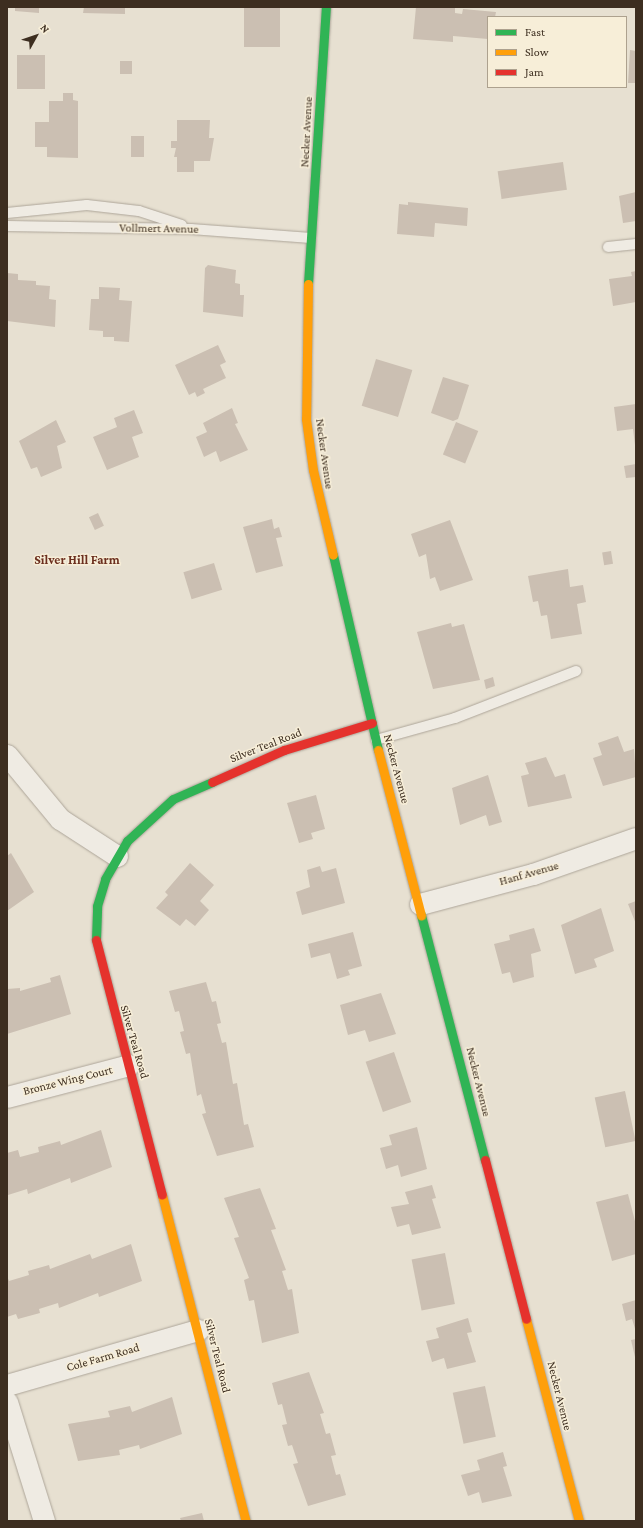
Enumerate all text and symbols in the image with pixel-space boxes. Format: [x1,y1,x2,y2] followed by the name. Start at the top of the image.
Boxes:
[16,16,56,56] north arrow
[487,16,627,88] legend
[38,22,52,35] text: N
[525,25,545,39] text: Fast
[525,45,549,59] text: Slow
[525,65,544,79] text: Jam
[298,96,316,168] street label: Necker Avenue
[119,221,199,237] street label: Vollmert Avenue
[312,418,336,490] street label: Necker Avenue
[34,552,120,568] district label: Silver Hill Farm
[228,726,304,766] street label: Silver Teal Road
[380,733,412,805] street label: Necker Avenue
[498,859,560,889] street label: Hanf Avenue
[117,1004,151,1080] street label: Silver Teal Road
[462,1046,494,1118] street label: Necker Avenue
[22,1063,114,1099] street label: Bronze Wing Court
[201,1318,233,1394] street label: Silver Teal Road
[65,1341,141,1375] street label: Cole Farm Road
[543,1360,575,1432] street label: Necker Avenue

